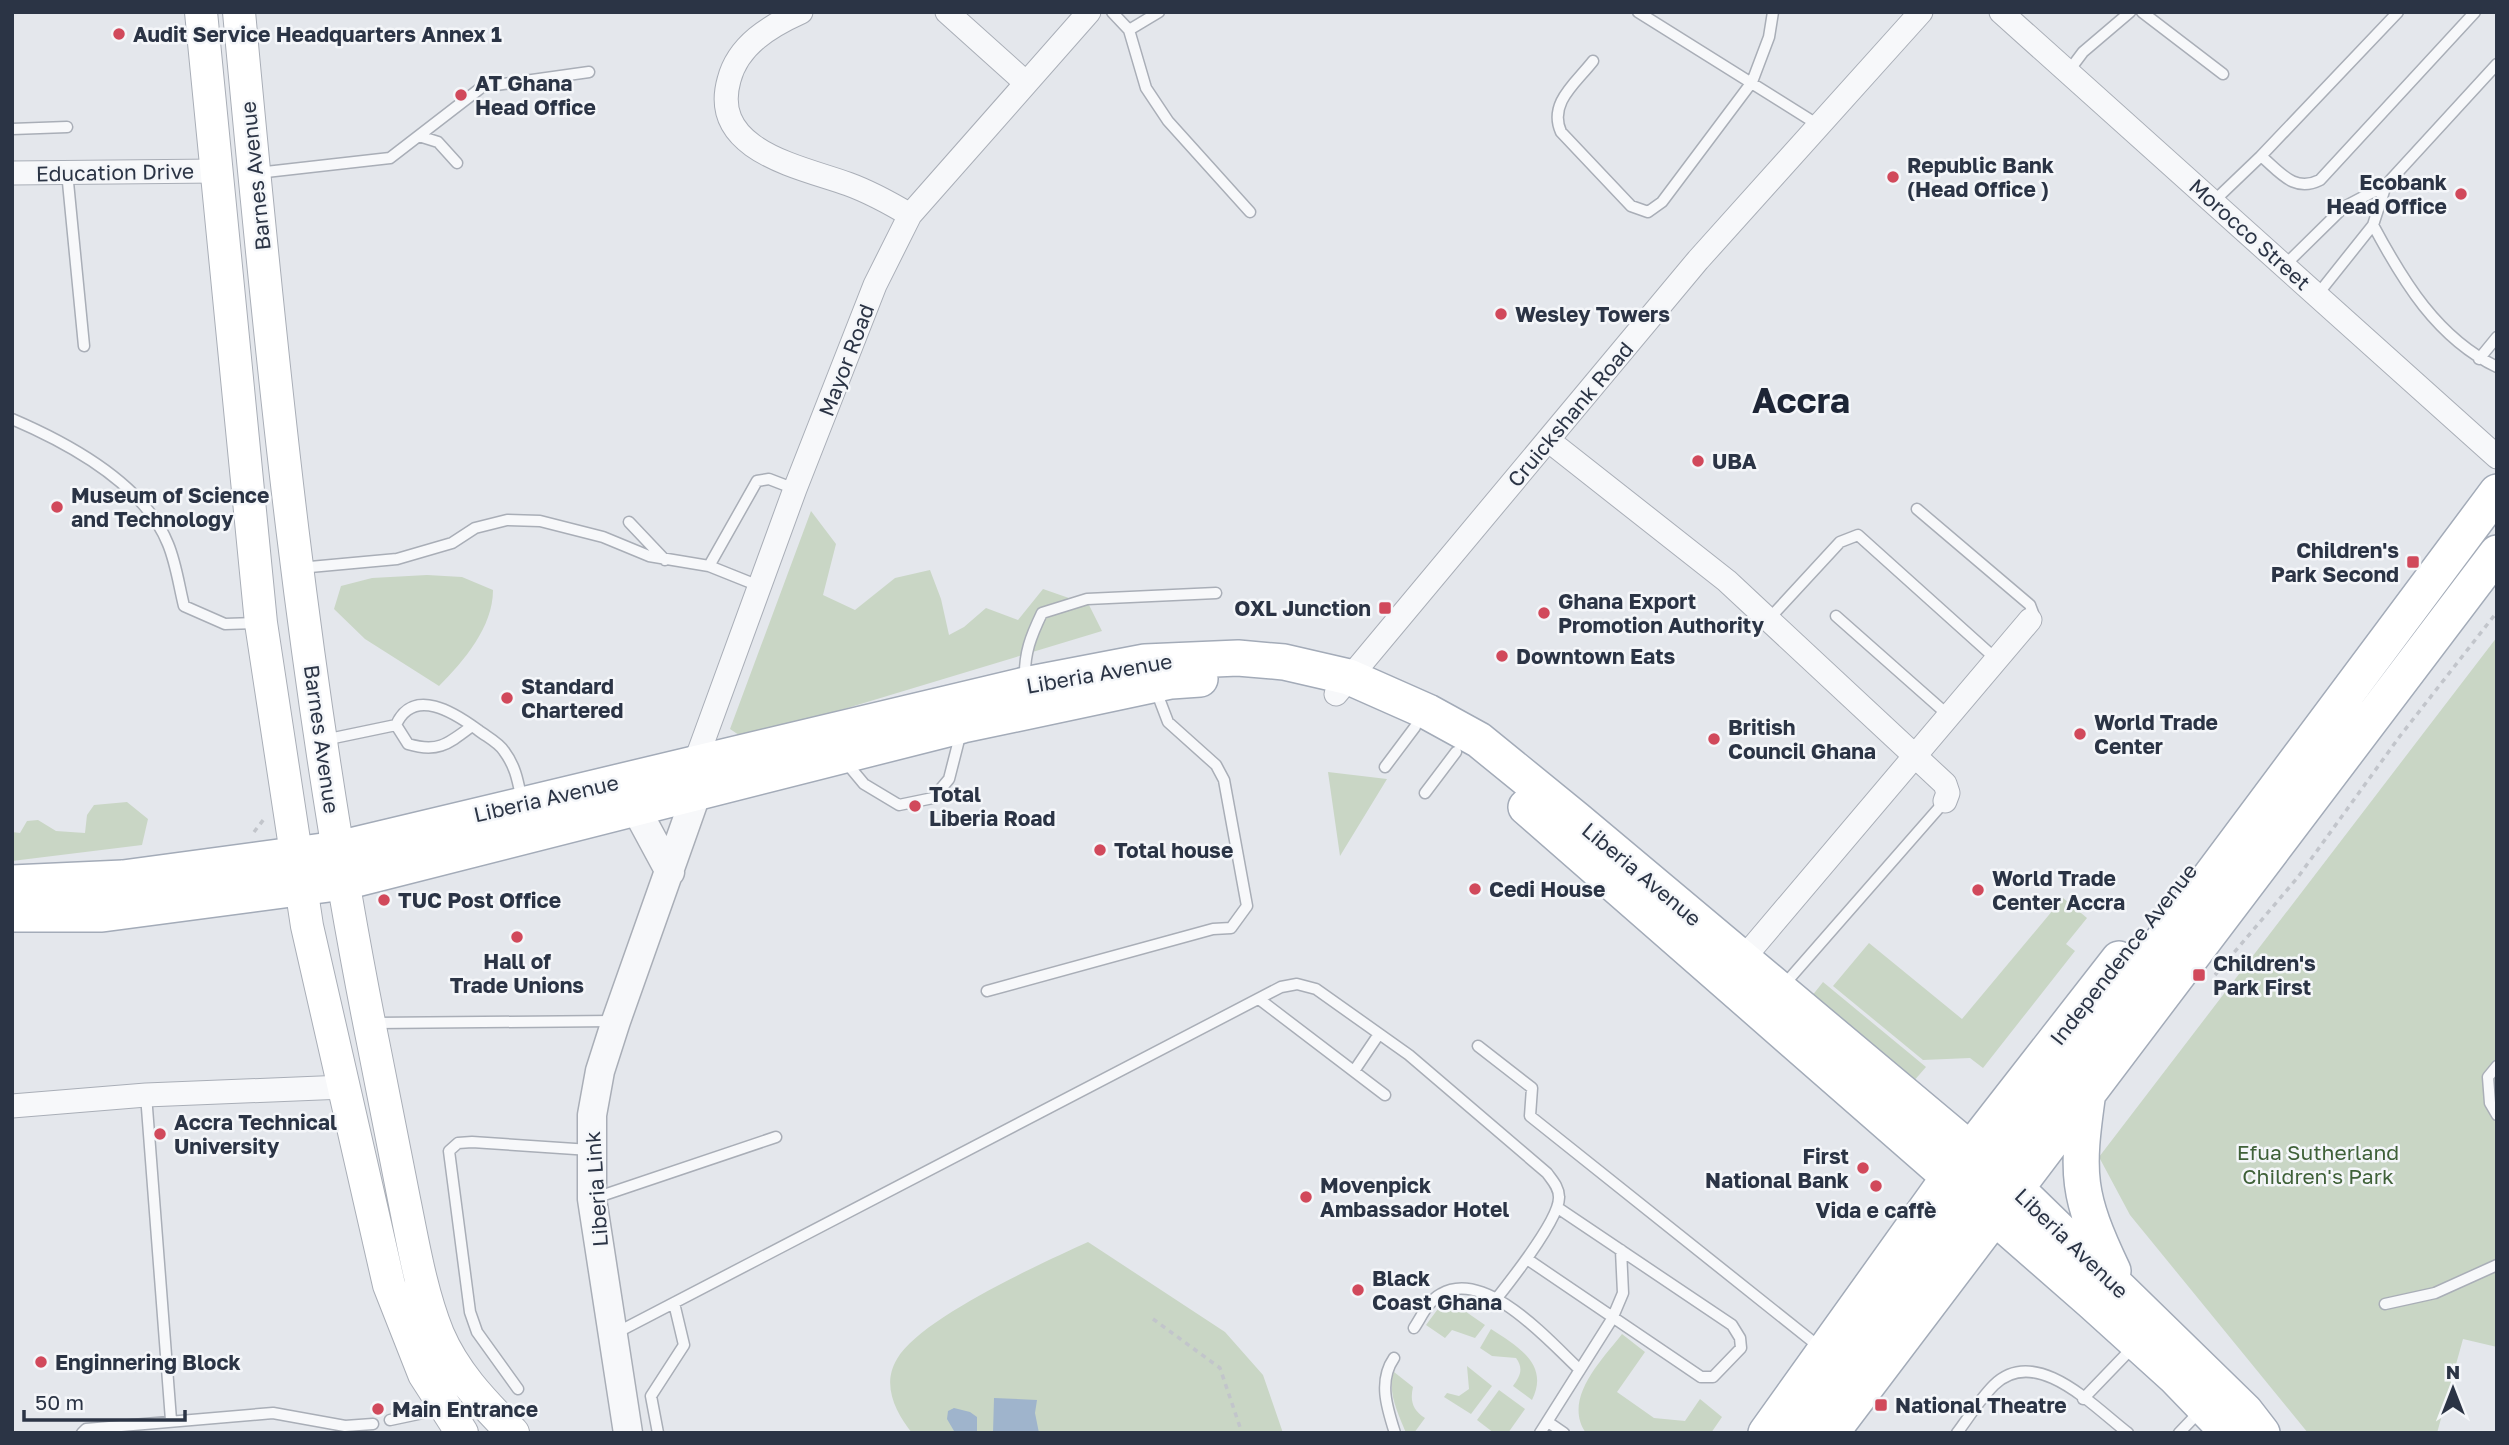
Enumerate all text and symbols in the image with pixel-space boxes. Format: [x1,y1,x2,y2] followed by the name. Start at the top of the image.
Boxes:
[133,21,502,47] place label: Audit Service Headquarters Annex 1
[111,26,127,42] marker: Audit Service Headquarters Annex 1
[475,70,596,120] place label: AT Ghana Head Office
[453,87,469,103] marker: AT Ghana Head Office
[234,100,276,252] street label: Barnes Avenue
[1907,152,2054,202] place label: Republic Bank (Head Office )
[36,158,194,186] street label: Education Drive
[1885,169,1901,185] marker: Republic Bank (Head Office )
[2326,169,2447,219] place label: Ecobank Head Office
[2184,173,2316,295] street label: Morocco Street
[2453,186,2469,202] marker: Ecobank Head Office
[813,300,879,420] street label: Mayor Road
[1515,301,1670,327] place label: Wesley Towers
[1493,306,1509,322] marker: Wesley Towers
[1502,336,1638,492] street label: Cruickshank Road
[1752,379,1850,421] district label: Accra
[1712,448,1757,474] place label: UBA
[1690,453,1706,469] marker: UBA
[71,482,269,532] place label: Museum of Science and Technology
[49,499,65,515] marker: Museum of Science and Technology
[2271,537,2399,587] place label: Children's Park Second
[2405,554,2421,570] marker: Children's Park Second
[1558,588,1764,638] place label: Ghana Export Promotion Authority
[1234,595,1371,621] place label: OXL Junction
[1377,600,1393,616] marker: OXL Junction
[1536,605,1552,621] marker: Ghana Export Promotion Authority
[1516,643,1676,669] place label: Downtown Eats
[1024,647,1174,699] street label: Liberia Avenue
[1494,648,1510,664] marker: Downtown Eats
[299,663,345,815] street label: Barnes Avenue
[521,673,623,723] place label: Standard Chartered
[499,690,515,706] marker: Standard Chartered
[2094,709,2218,759] place label: World Trade Center
[1728,714,1876,764] place label: British Council Ghana
[2072,726,2088,742] marker: World Trade Center
[1706,731,1722,747] marker: British Council Ghana
[471,769,621,827] street label: Liberia Avenue
[929,781,1055,831] place label: Total Liberia Road
[907,798,923,814] marker: Total Liberia Road
[1577,817,1707,931] street label: Liberia Avenue
[1114,837,1233,863] place label: Total house
[1092,842,1108,858] marker: Total house
[2044,858,2202,1050] street label: Independence Avenue
[1992,865,2125,915] place label: World Trade Center Accra
[1489,876,1605,902] place label: Cedi House
[1467,881,1483,897] marker: Cedi House
[1970,882,1986,898] marker: World Trade Center Accra
[398,887,561,913] place label: TUC Post Office
[376,892,392,908] marker: TUC Post Office
[509,929,525,945] marker: Hall of Trade Unions
[450,948,584,998] place label: Hall of Trade Unions
[2213,950,2316,1000] place label: Children's Park First
[2191,967,2207,983] marker: Children's Park First
[174,1109,337,1159] place label: Accra Technical University
[152,1126,168,1142] marker: Accra Technical University
[579,1130,613,1248] street label: Liberia Link
[2237,1139,2399,1189] park label: Efua Sutherland Children's Park
[1705,1143,1849,1193] place label: First National Bank
[1855,1160,1871,1176] marker: First National Bank
[1320,1172,1509,1222] place label: Movenpick Ambassador Hotel
[1868,1178,1884,1194] marker: Vida e caffè
[2010,1182,2134,1304] street label: Liberia Avenue
[1298,1189,1314,1205] marker: Movenpick Ambassador Hotel
[1816,1197,1936,1223] place label: Vida e caffè
[1372,1265,1502,1315] place label: Black Coast Ghana
[1350,1282,1366,1298] marker: Black Coast Ghana
[55,1349,241,1375] place label: Enginnering Block
[33,1354,49,1370] marker: Enginnering Block
[2418,1354,2488,1424] north arrow
[2446,1360,2460,1383] text: N
[24,1378,186,1422] scale bar
[35,1389,84,1415] text: 50 m
[1895,1392,2067,1418] place label: National Theatre
[392,1396,538,1422] place label: Main Entrance
[1873,1397,1889,1413] marker: National Theatre
[370,1401,386,1417] marker: Main Entrance

